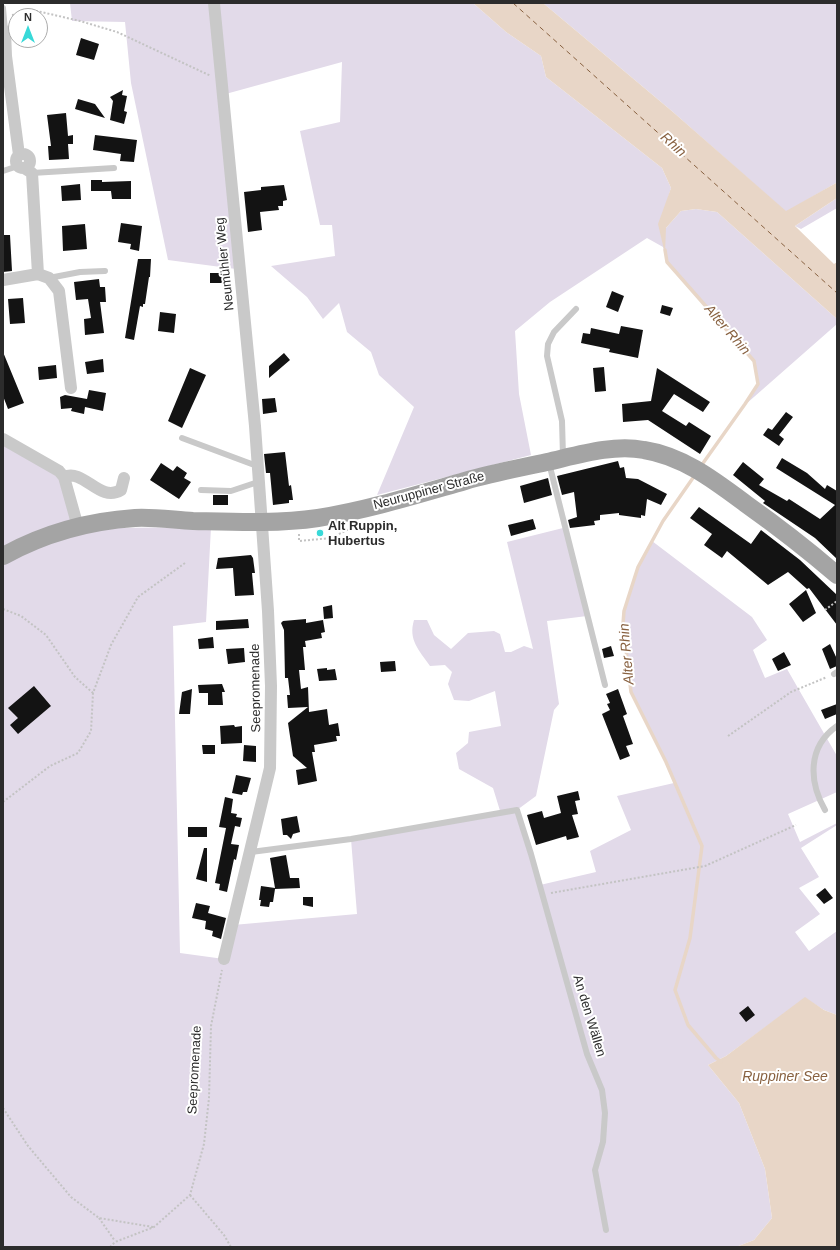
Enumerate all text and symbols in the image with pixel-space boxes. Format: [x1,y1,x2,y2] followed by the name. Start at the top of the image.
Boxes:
[8,8,48,48] north arrow
[24,11,32,23] text: N
[657,129,689,161] water label: Rhin
[212,217,238,311] street label: Neumühler Weg
[700,301,754,359] water label: Alter Rhin
[372,469,486,513] street label: Neuruppiner Straße
[328,518,397,549] place label: Alt Ruppin, Hubertus
[315,528,325,538] marker: Alt Ruppin, Hubertus
[616,623,638,685] water label: Alter Rhin
[247,643,265,733] street label: Seepromenade
[569,973,609,1059] street label: An den Wällen
[185,1025,205,1115] street label: Seepromenade
[742,1069,828,1085] water label: Ruppiner See

